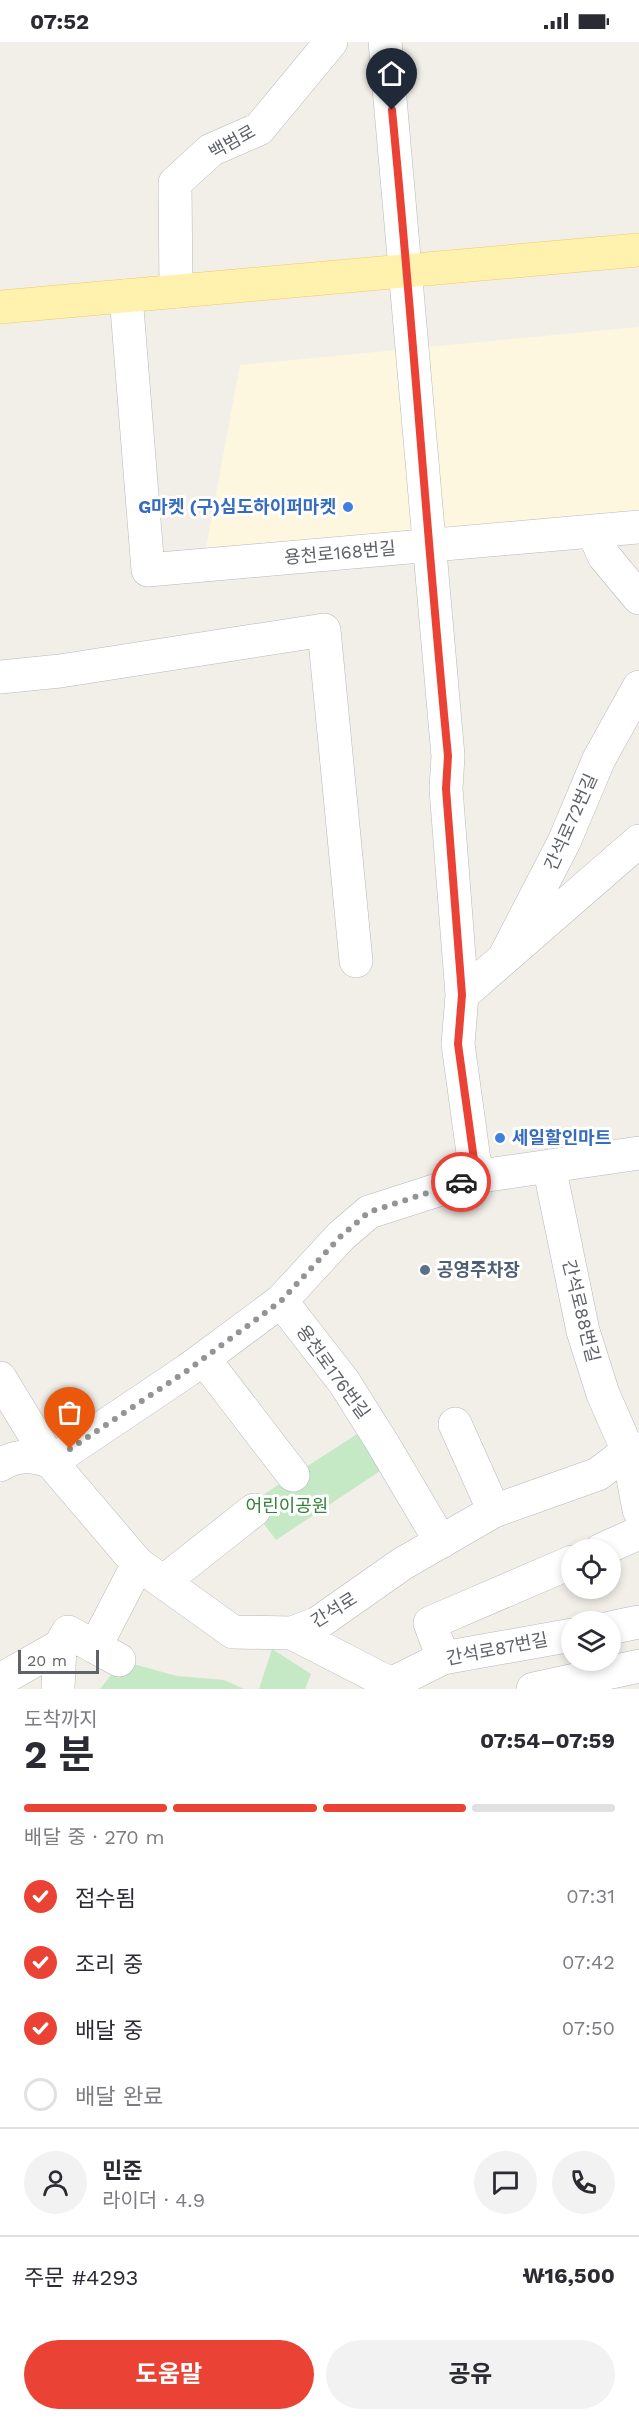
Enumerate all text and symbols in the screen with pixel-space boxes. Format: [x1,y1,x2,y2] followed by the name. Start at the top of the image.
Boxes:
[30,9,89,34] text: 07:52
[366,48,417,110] pin
[375,57,408,90] icon: home
[205,120,259,163] street label: 백범로
[138,496,336,517] place label: G마켓 (구)심도하이퍼마켓
[341,500,355,514] marker: G마켓 (구)심도하이퍼마켓
[283,537,397,568] street label: 용천로168번길
[540,770,601,873] street label: 간석로72번길
[512,1127,611,1148] place label: 세일할인마트
[493,1131,507,1145] marker: 세일할인마트
[431,1152,491,1212] courier
[445,1166,478,1199] icon: car
[559,1257,604,1364] street label: 간석로88번길
[437,1259,520,1280] place label: 공영주차장
[418,1263,432,1277] marker: 공영주차장
[292,1321,374,1423] street label: 용천로176번길
[44,1387,95,1449] pin
[53,1396,86,1429] icon: bag
[246,1495,328,1516] park label: 어린이공원
[561,1539,621,1671] map controls
[561,1539,621,1599] button: locate
[307,1588,360,1632] street label: 간석로
[561,1611,621,1671] button: layers
[444,1628,550,1669] street label: 간석로87번길
[18,1647,99,1674] scale bar
[27,1651,67,1670] text: 20 m
[24,1707,98,1731] text: 도착까지
[480,1728,615,1753] text: 07:54–07:59
[24,1732,94,1777] text: 2 분
[24,1825,165,1849] text: 배달 중 · 270 m
[24,1880,57,1913] icon: check
[566,1884,615,1908] text: 07:31
[75,1886,136,1911] text: 접수됨
[24,1946,57,1979] icon: check
[562,1950,615,1974] text: 07:42
[75,1952,143,1977] text: 조리 중
[24,2012,57,2045] icon: check
[562,2016,615,2040] text: 07:50
[75,2018,143,2043] text: 배달 중
[75,2084,163,2109] text: 배달 완료
[24,2151,87,2214] button: person
[474,2151,537,2214] button: chat
[552,2151,615,2214] button: phone
[102,2158,142,2183] text: 민준
[102,2188,205,2212] text: 라이더 · 4.9
[522,2263,615,2288] text: ₩16,500
[24,2265,138,2290] text: 주문 #4293
[24,2340,314,2409] button: 도움말
[326,2340,615,2409] button: 공유

